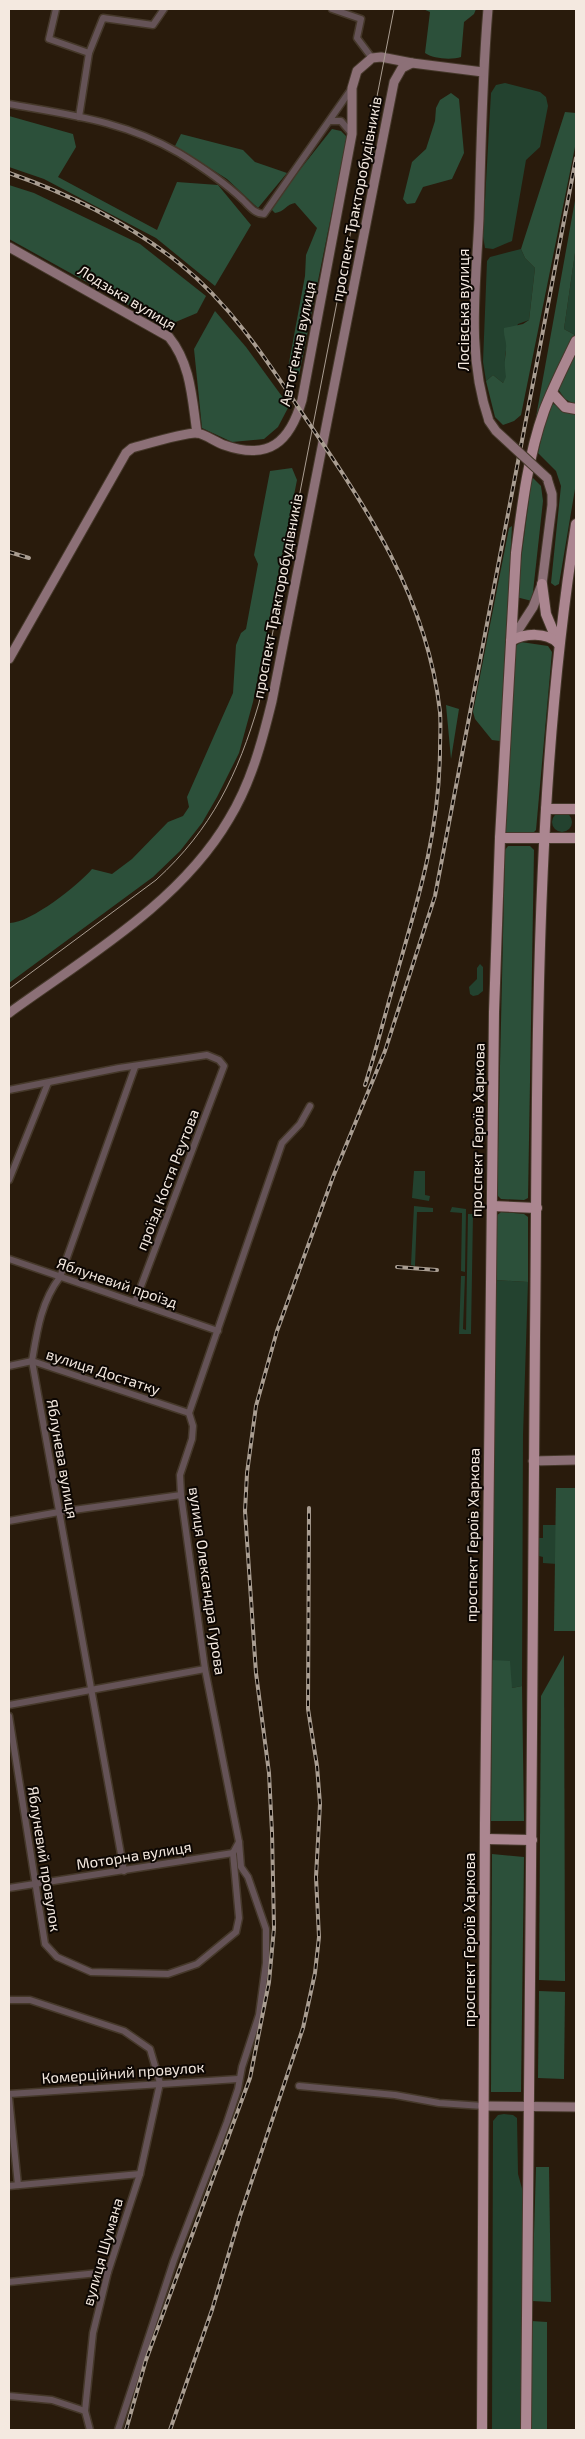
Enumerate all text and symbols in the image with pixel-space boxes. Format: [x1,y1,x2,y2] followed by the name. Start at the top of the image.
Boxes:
[327,95,386,303] street label: проспект Тракторобудівників
[454,249,473,371] street label: Лосівська вулиця
[74,261,180,335] street label: Лодзька вулиця
[275,280,320,408] street label: Автоґенна вулиця
[248,492,307,700] street label: проспект Тракторобудівників
[466,1043,488,1217] street label: проспект Героїв Харкова
[132,1106,203,1253] street label: проїзд Костя Реутова
[54,1253,180,1312] street label: Яблуневий проїзд
[44,1344,163,1399] street label: вулиця Достатку
[43,1398,82,1520] street label: Яблунева вулиця
[461,1448,483,1622] street label: проспект Героїв Харкова
[185,1486,230,1676] street label: вулиця Олександра Гурова
[24,1785,65,1933] street label: Яблуневий провулок
[75,1837,193,1874] street label: Моторна вулиця
[460,1853,478,2027] street label: проспект Героїв Харкова
[41,2057,205,2088] street label: Комерційний провулок
[78,2196,127,2308] street label: вулиця Шумана

